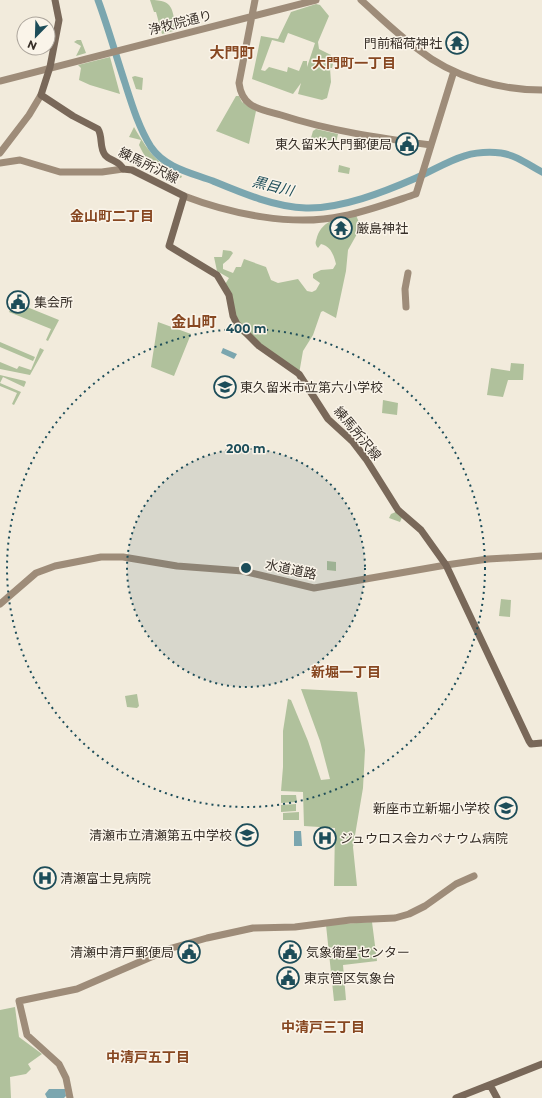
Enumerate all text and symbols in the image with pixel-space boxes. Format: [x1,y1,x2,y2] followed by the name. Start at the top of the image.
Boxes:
[147,6,213,38] street label: 浄牧院通り
[16,16,56,56] north arrow
[444,30,470,56] temple icon: 門前稲荷神社
[364,35,442,51] place label: 門前稲荷神社
[25,37,39,53] text: N
[209,43,255,62] district label: 大門町
[312,54,396,72] district label: 大門町一丁目
[394,131,420,157] public building icon: 東久留米大門郵便局
[275,136,392,152] place label: 東久留米大門郵便局
[116,144,182,186] street label: 練馬所沢線
[250,172,297,200] water label: 黒目川
[70,207,154,225] district label: 金山町二丁目
[328,215,354,241] temple icon: 厳島神社
[356,220,408,236] place label: 厳島神社
[5,289,31,315] public building icon: 集会所
[34,294,73,310] place label: 集会所
[171,312,217,331] district label: 金山町
[226,321,266,336] text: 400 m
[212,374,238,400] school or university icon: 東久留米市立第六小学校
[240,379,383,395] place label: 東久留米市立第六小学校
[331,403,385,463] street label: 練馬所沢線
[226,441,266,456] text: 200 m
[264,556,318,582] street label: 水道道路
[239,561,253,575] centre of rings
[311,663,381,681] district label: 新堀一丁目
[493,795,519,821] school or university icon: 新座市立新堀小学校
[373,800,490,816] place label: 新座市立新堀小学校
[234,822,260,848] school or university icon: 清瀬市立清瀬第五中学校
[312,825,338,851] hospital icon: ジュウロス会カペナウム病院
[89,827,232,843] place label: 清瀬市立清瀬第五中学校
[340,830,508,846] place label: ジュウロス会カペナウム病院
[32,865,58,891] hospital icon: 清瀬富士見病院
[60,870,151,886] place label: 清瀬富士見病院
[176,939,202,965] public building icon: 清瀬中清戸郵便局
[277,939,303,965] public building icon: 気象衛星センター
[70,944,174,960] place label: 清瀬中清戸郵便局
[306,944,410,960] place label: 気象衛星センター
[275,965,301,991] public building icon: 東京管区気象台
[304,970,395,986] place label: 東京管区気象台
[281,1018,365,1036] district label: 中清戸三丁目
[106,1048,190,1066] district label: 中清戸五丁目

